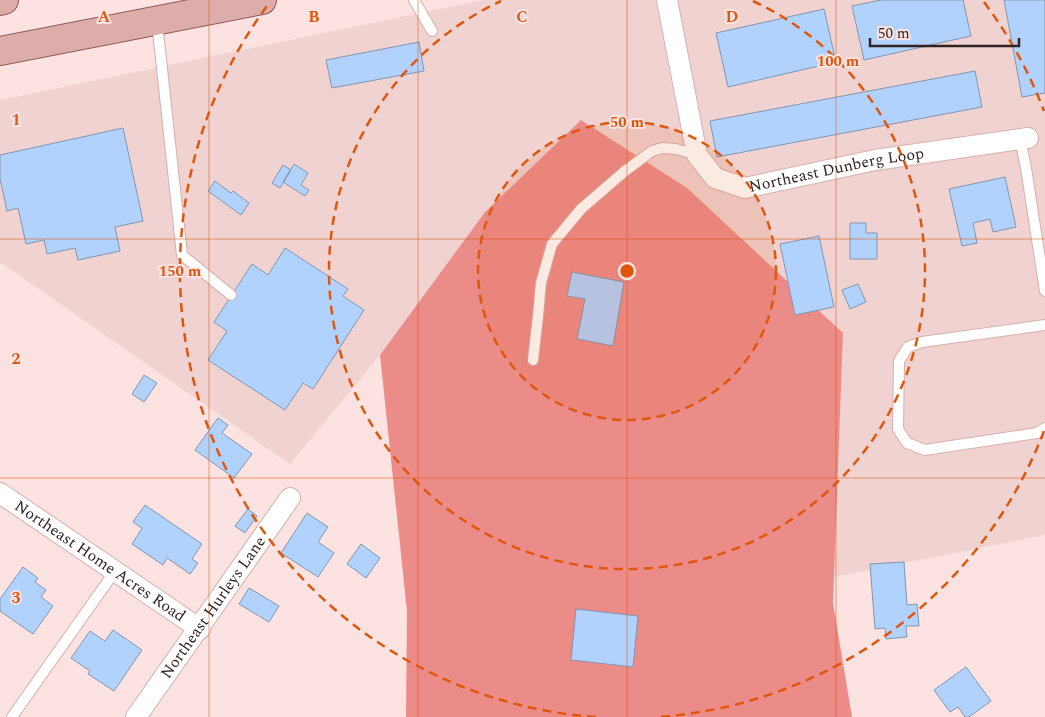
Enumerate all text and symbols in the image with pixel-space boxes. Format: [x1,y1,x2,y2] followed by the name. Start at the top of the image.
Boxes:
[98,5,111,29] text: A
[308,5,320,29] text: B
[516,5,528,29] text: C
[726,5,739,29] text: D
[870,15,1019,47] scale bar
[878,22,910,45] text: 50 m
[817,50,860,73] text: 100 m
[12,108,20,132] text: 1
[610,111,645,134] text: 50 m
[747,141,925,199] street label: Northeast Dunberg Loop
[159,260,202,283] text: 150 m
[618,262,636,280] centre of rings
[12,347,21,371] text: 2
[10,494,191,628] street label: Northeast Home Acres Road
[155,531,272,684] street label: Northeast Hurleys Lane
[12,586,21,610] text: 3

